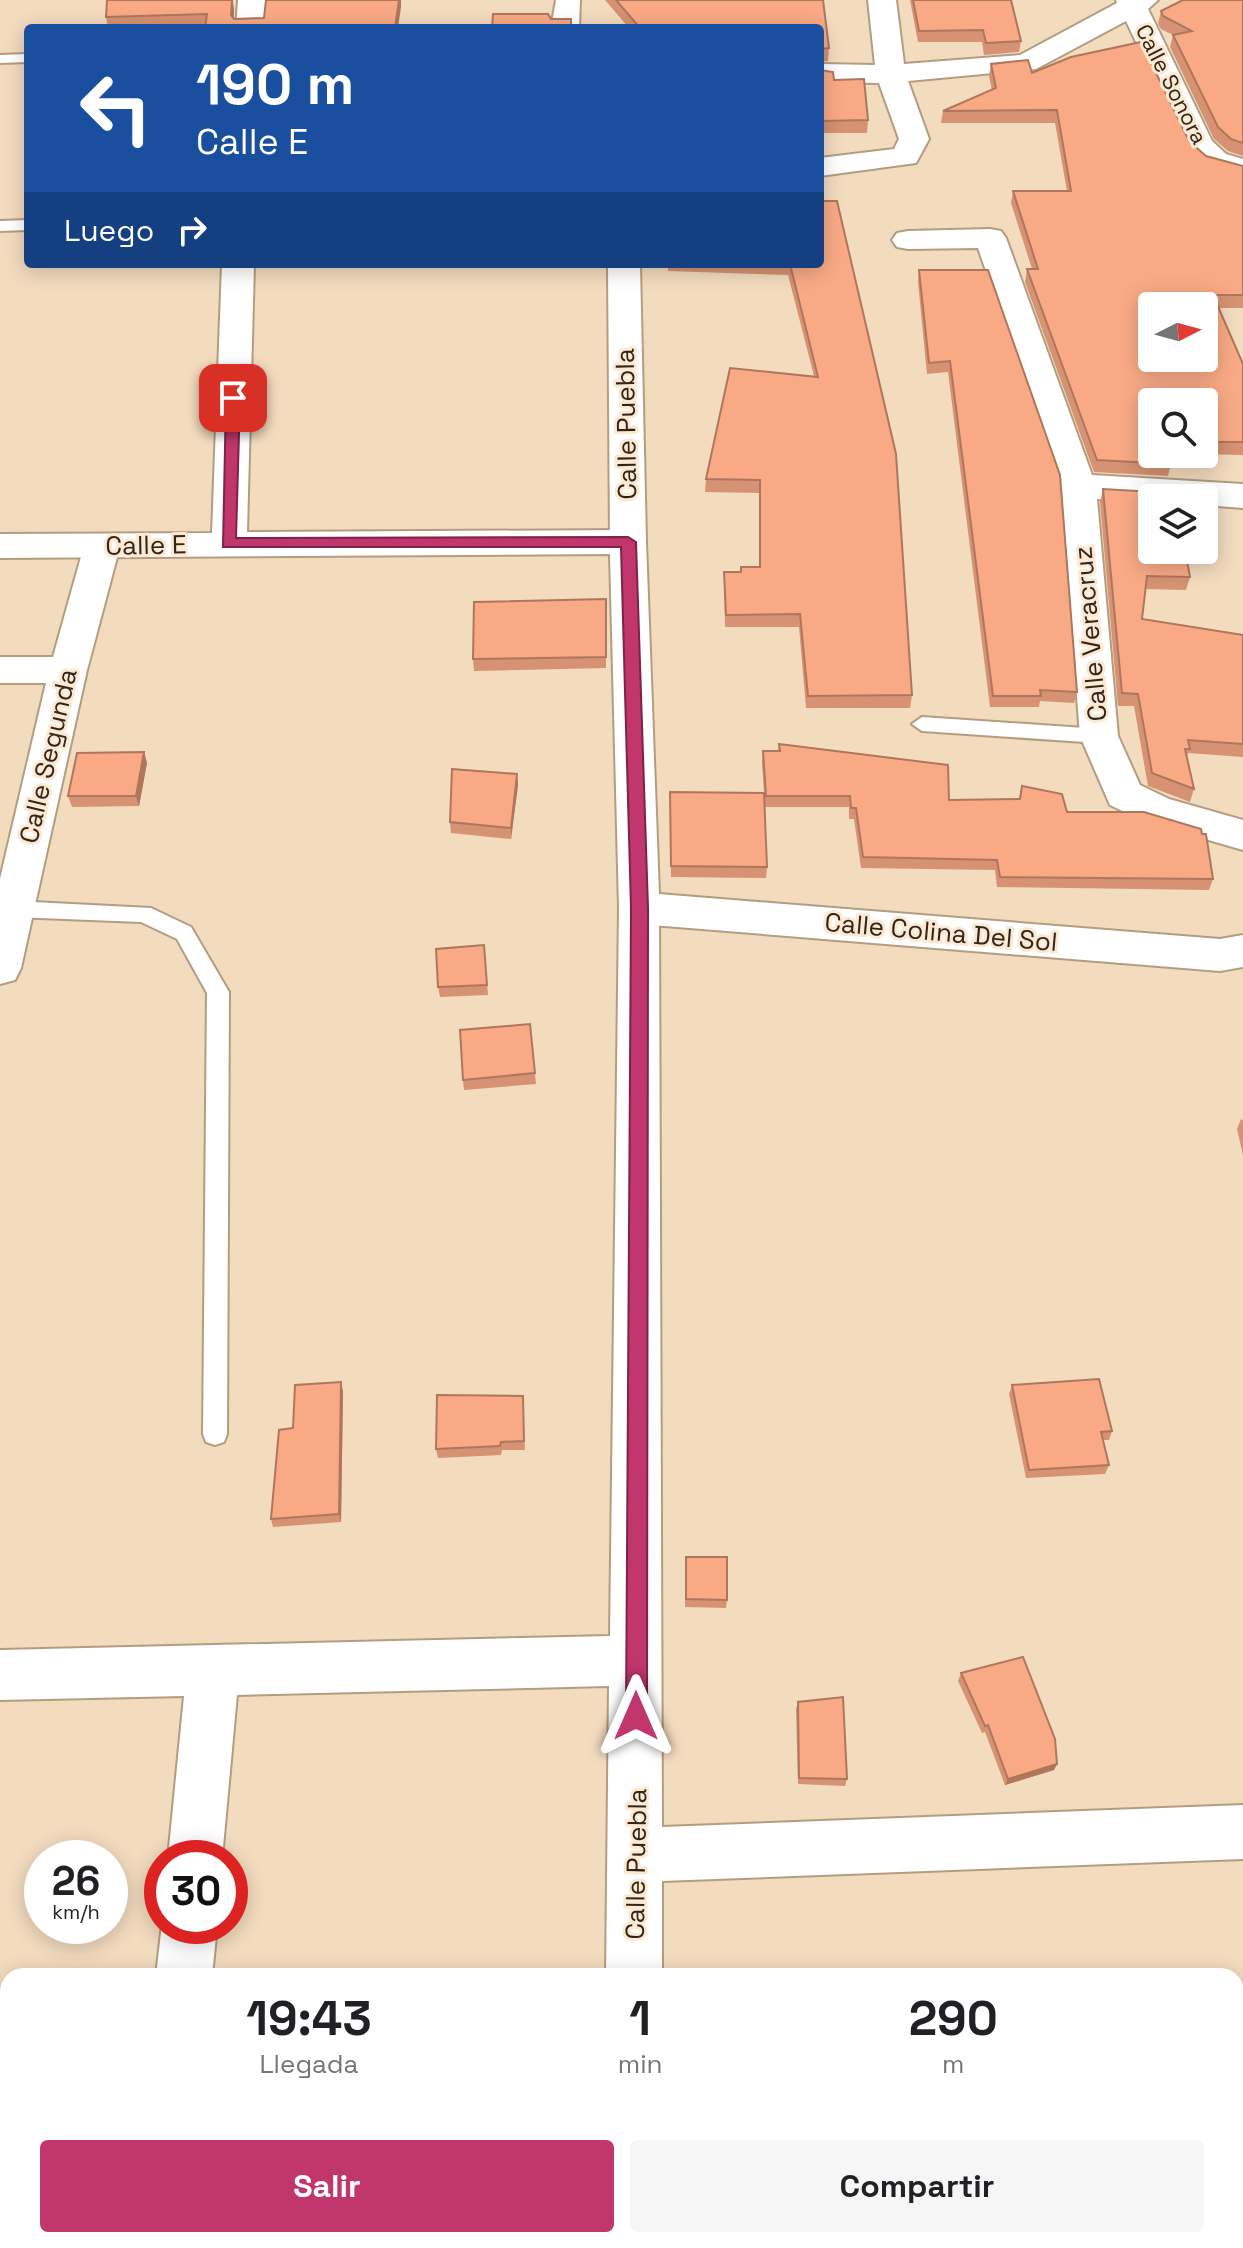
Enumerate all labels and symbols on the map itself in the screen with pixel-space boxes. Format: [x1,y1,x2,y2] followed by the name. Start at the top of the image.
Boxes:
[1130,19,1214,149] street label: Calle Sonora
[1138,292,1218,372] north arrow
[608,348,644,500] street label: Calle Puebla
[199,364,267,432] pin
[105,527,187,563] street label: Calle E
[1065,545,1115,723] street label: Calle Veracruz
[11,665,85,847] street label: Calle Segunda
[823,905,1059,959] street label: Calle Colina Del Sol
[594,1674,678,1758] position arrow
[618,1788,654,1940] street label: Calle Puebla
[144,1840,248,1944] speed limit sign: 30

